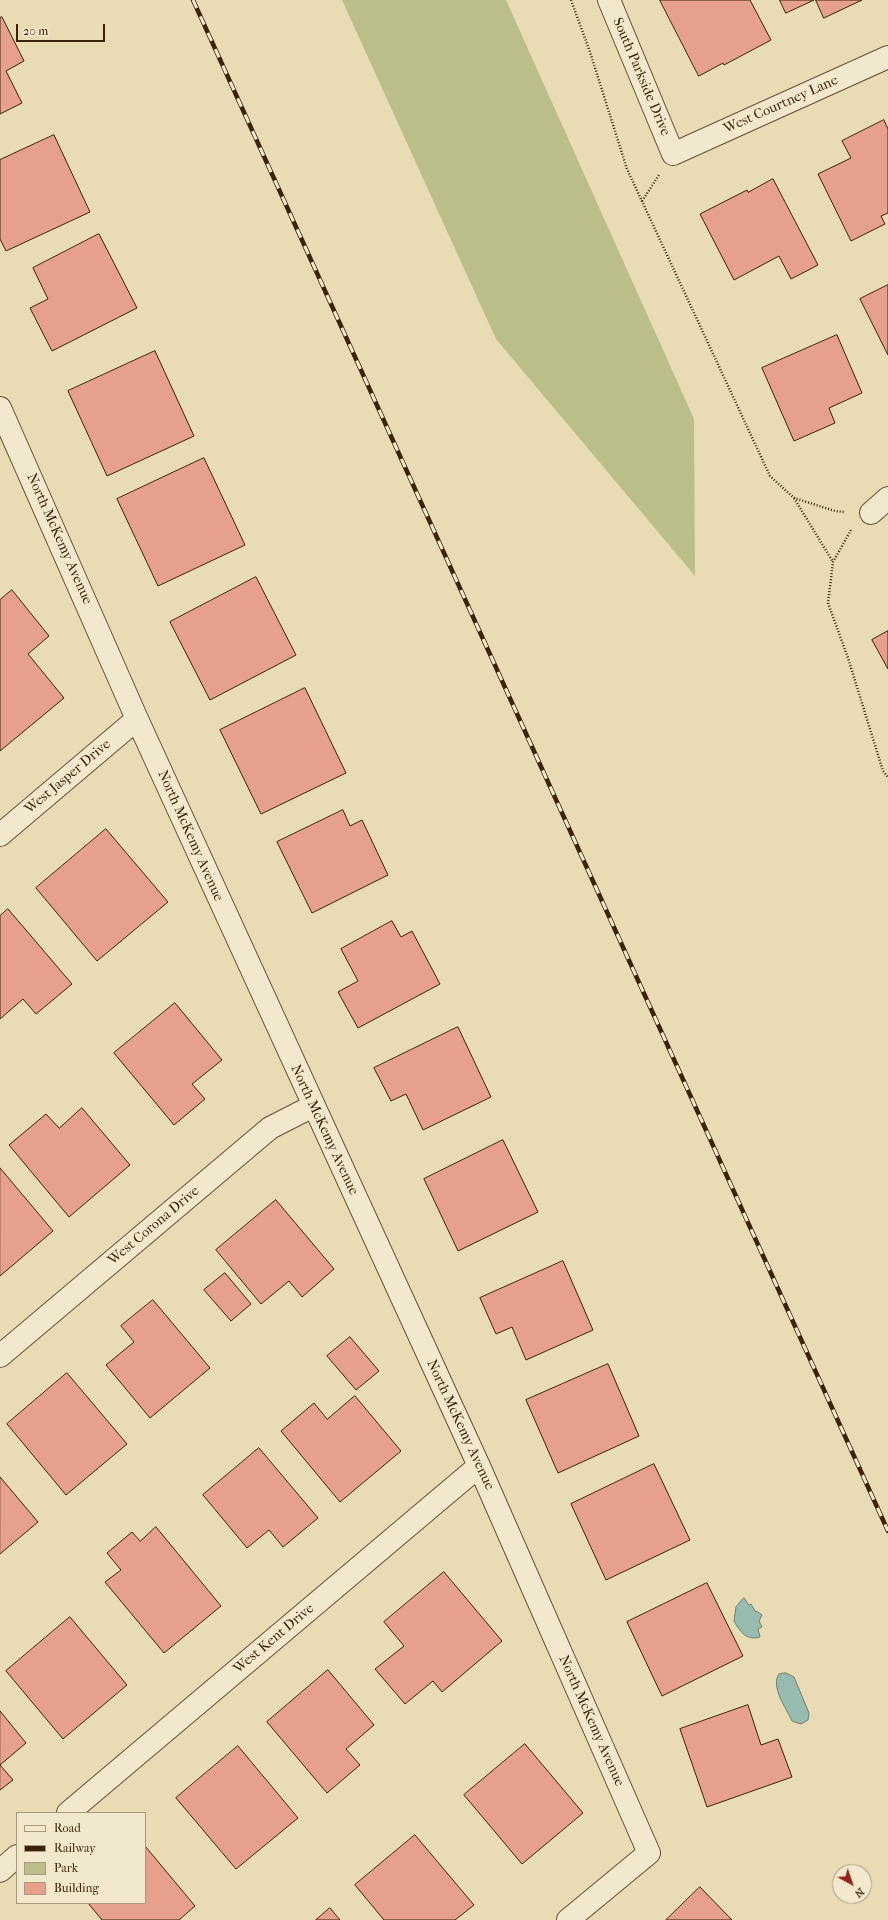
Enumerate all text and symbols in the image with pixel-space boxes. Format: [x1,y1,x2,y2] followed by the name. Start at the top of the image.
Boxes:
[609,15,673,139] street label: South Parkside Drive
[18,16,107,42] scale bar
[23,24,48,38] text: 20 m
[721,72,841,138] street label: West Courtney Lane
[23,471,95,607] street label: North McKemy Avenue
[22,736,114,818] street label: West Jasper Drive
[154,768,226,904] street label: North McKemy Avenue
[286,1062,362,1198] street label: North McKemy Avenue
[105,1183,203,1269] street label: West Corona Drive
[422,1357,498,1493] street label: North McKemy Avenue
[230,1600,318,1678] street label: West Kent Drive
[555,1653,627,1789] street label: North McKemy Avenue
[16,1812,146,1904] legend
[54,1821,81,1835] text: Road
[54,1841,96,1855] text: Railway
[54,1861,78,1875] text: Park
[832,1864,872,1904] north arrow
[54,1881,99,1895] text: Building
[852,1885,867,1900] text: N

